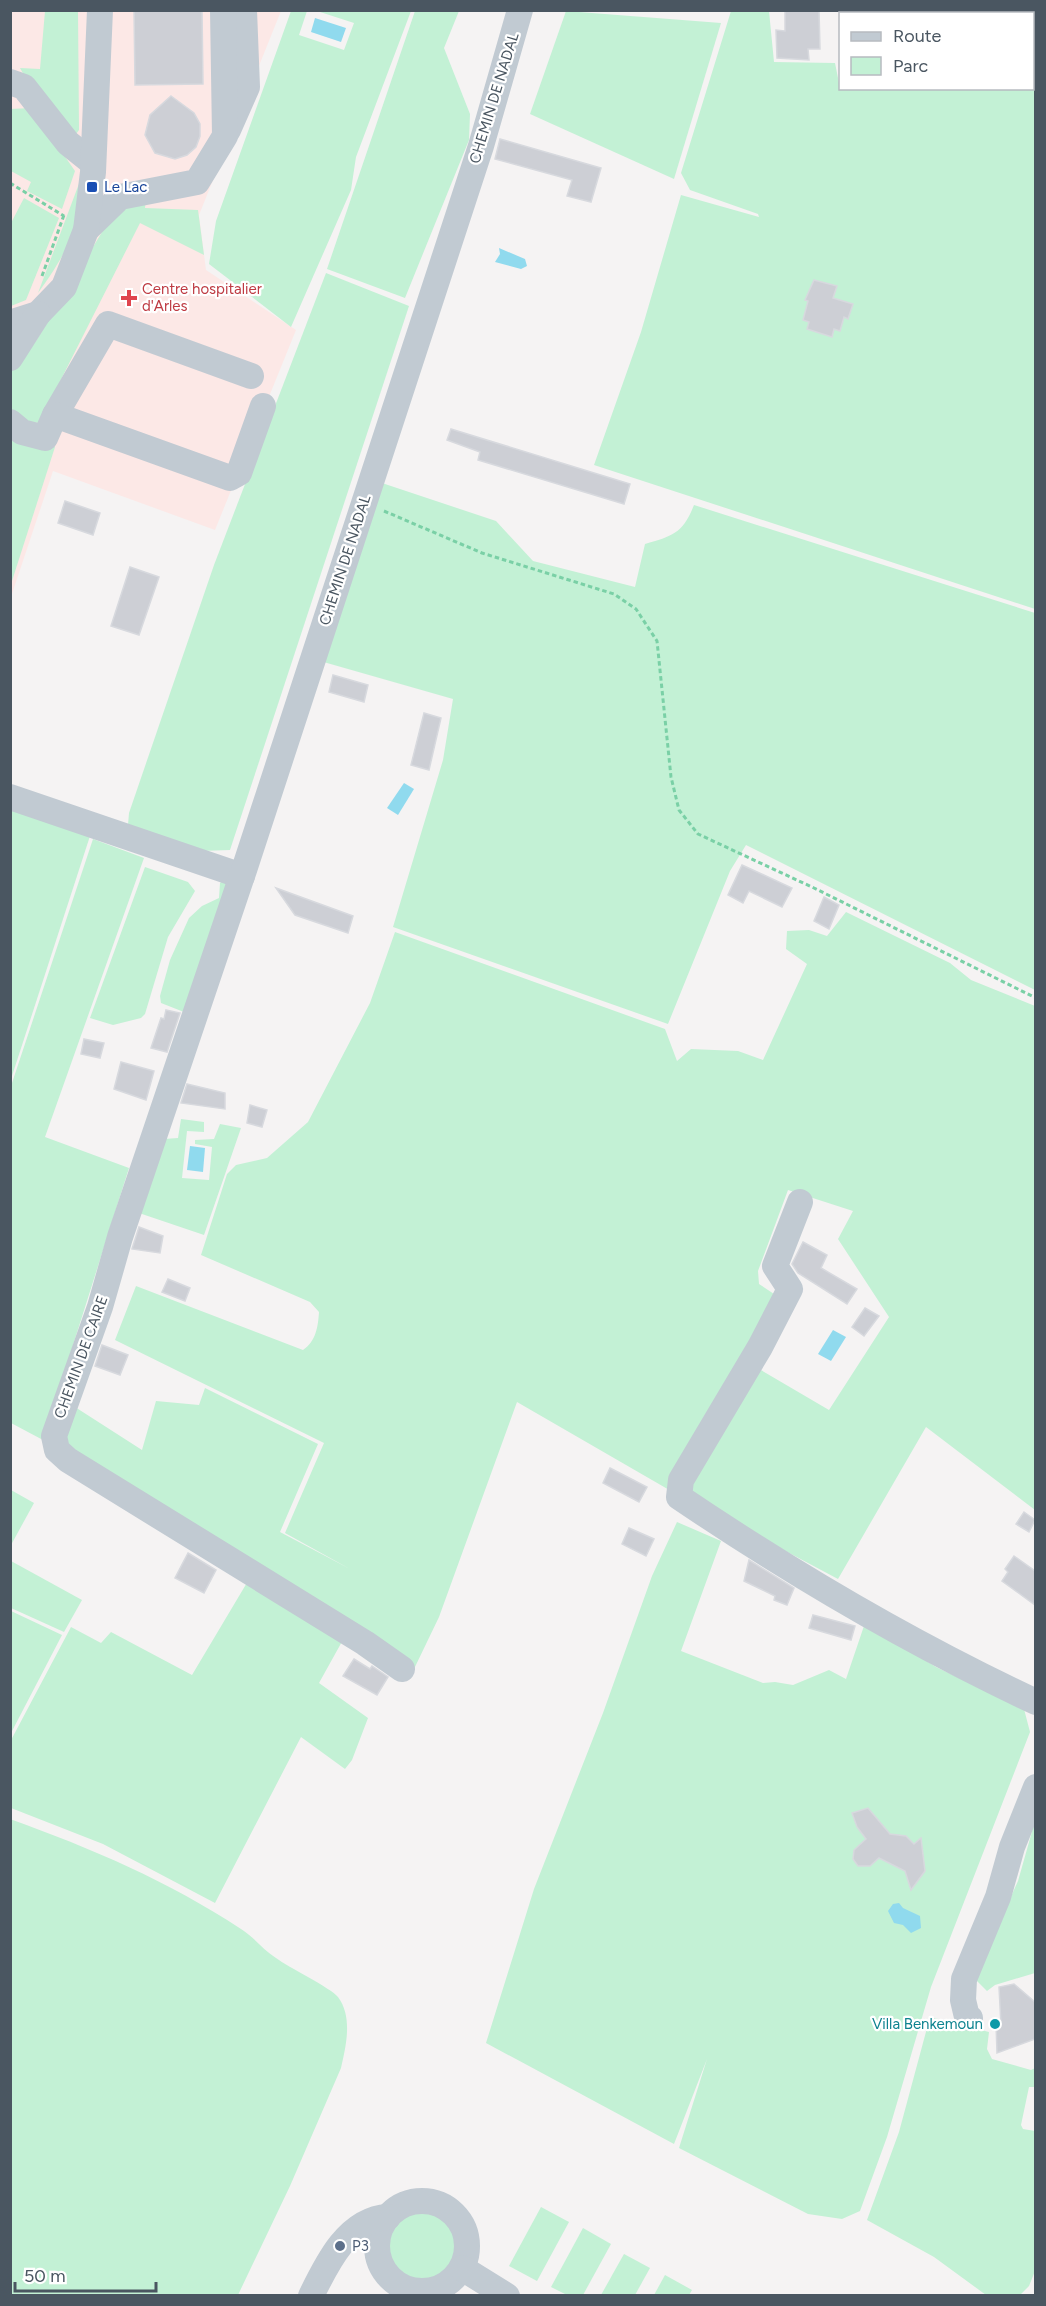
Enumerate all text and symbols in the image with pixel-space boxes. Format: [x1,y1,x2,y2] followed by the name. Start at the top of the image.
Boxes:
[839,12,1034,90] legend
[893,25,942,47] text: Route
[466,30,523,166] street label: CHEMIN DE NADAL
[893,55,929,77] text: Parc
[104,178,147,196] place label: Le Lac
[85,180,99,194] marker: Le Lac
[142,280,262,315] place label: Centre hospitalier d'Arles
[120,289,138,307] marker: Centre hospitalier d'Arles
[315,492,375,627] street label: CHEMIN DE NADAL
[50,1293,112,1421] street label: CHEMIN DE CAIRE
[872,2015,983,2033] place label: Villa Benkemoun
[988,2017,1002,2031] marker: Villa Benkemoun
[352,2237,369,2255] place label: P3
[333,2239,347,2253] marker: P3
[15,2255,156,2293] scale bar
[24,2265,66,2287] text: 50 m

